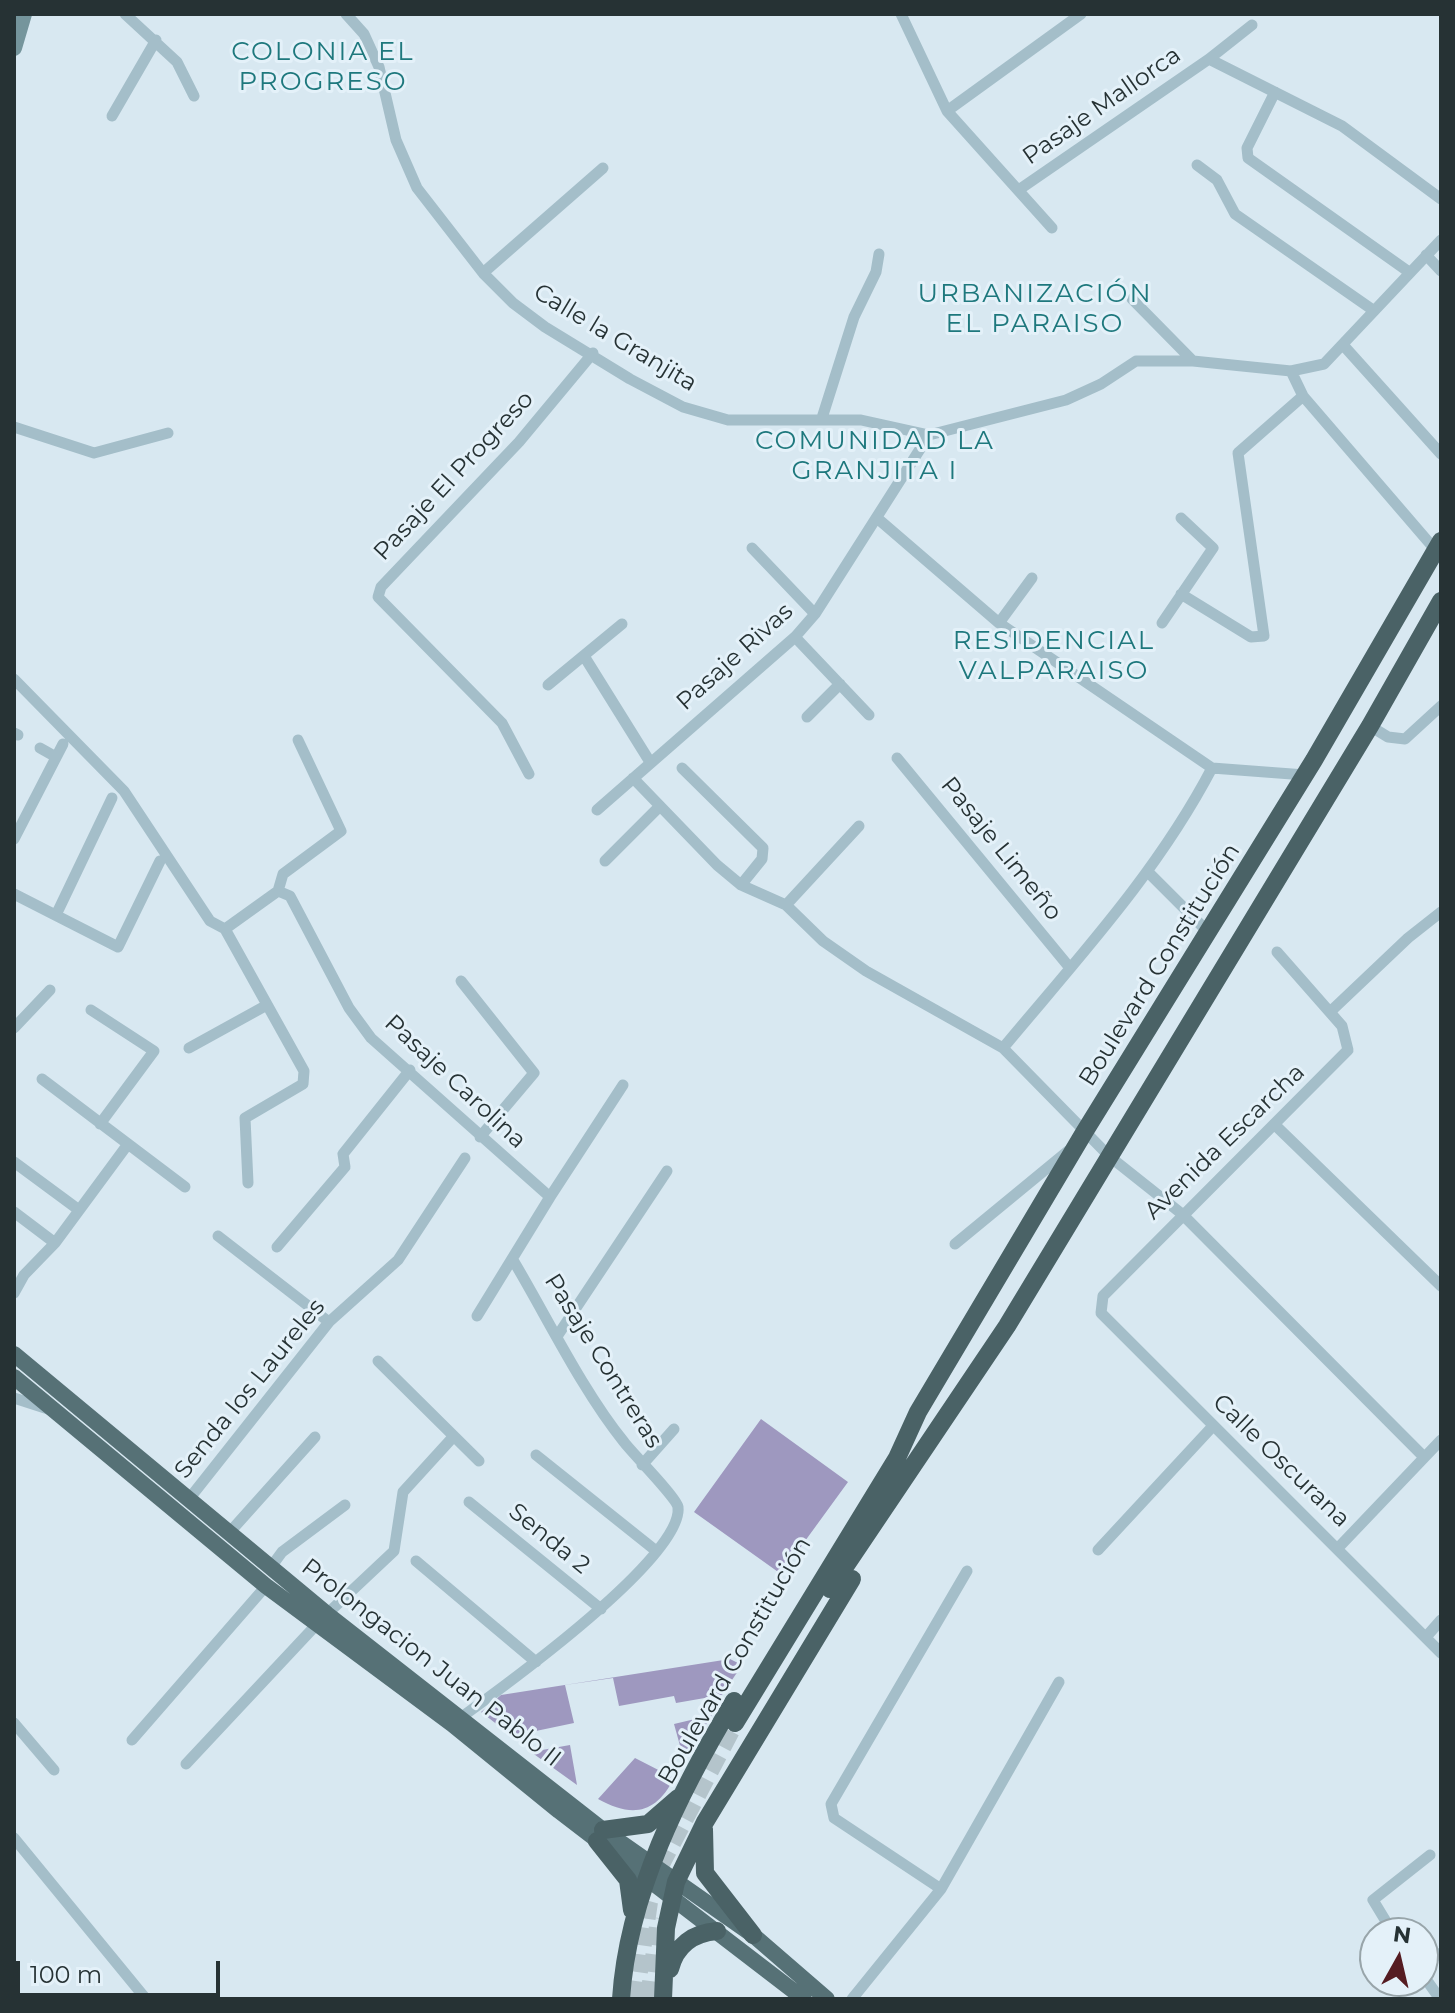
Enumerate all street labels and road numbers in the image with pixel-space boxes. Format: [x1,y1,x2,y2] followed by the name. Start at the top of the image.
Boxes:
[1017,41,1187,171] street label: Pasaje Mallorca
[528,278,702,398] street label: Calle la Granjita
[368,385,540,567] street label: Pasaje El Progreso
[671,597,799,717] street label: Pasaje Rivas
[934,772,1068,926] street label: Pasaje Limeño
[1073,838,1247,1092] street label: Boulevard Constitución
[378,1009,532,1155] street label: Pasaje Carolina
[1139,1058,1311,1226] street label: Avenida Escarcha
[538,1269,668,1453] street label: Pasaje Contreras
[169,1293,331,1485] street label: Senda los Laureles
[1206,1388,1356,1534] street label: Calle Oscurana
[503,1498,595,1580] street label: Senda 2
[652,1532,818,1790] street label: Boulevard Constitución
[296,1553,566,1773] street label: Prolongacion Juan Pablo II

